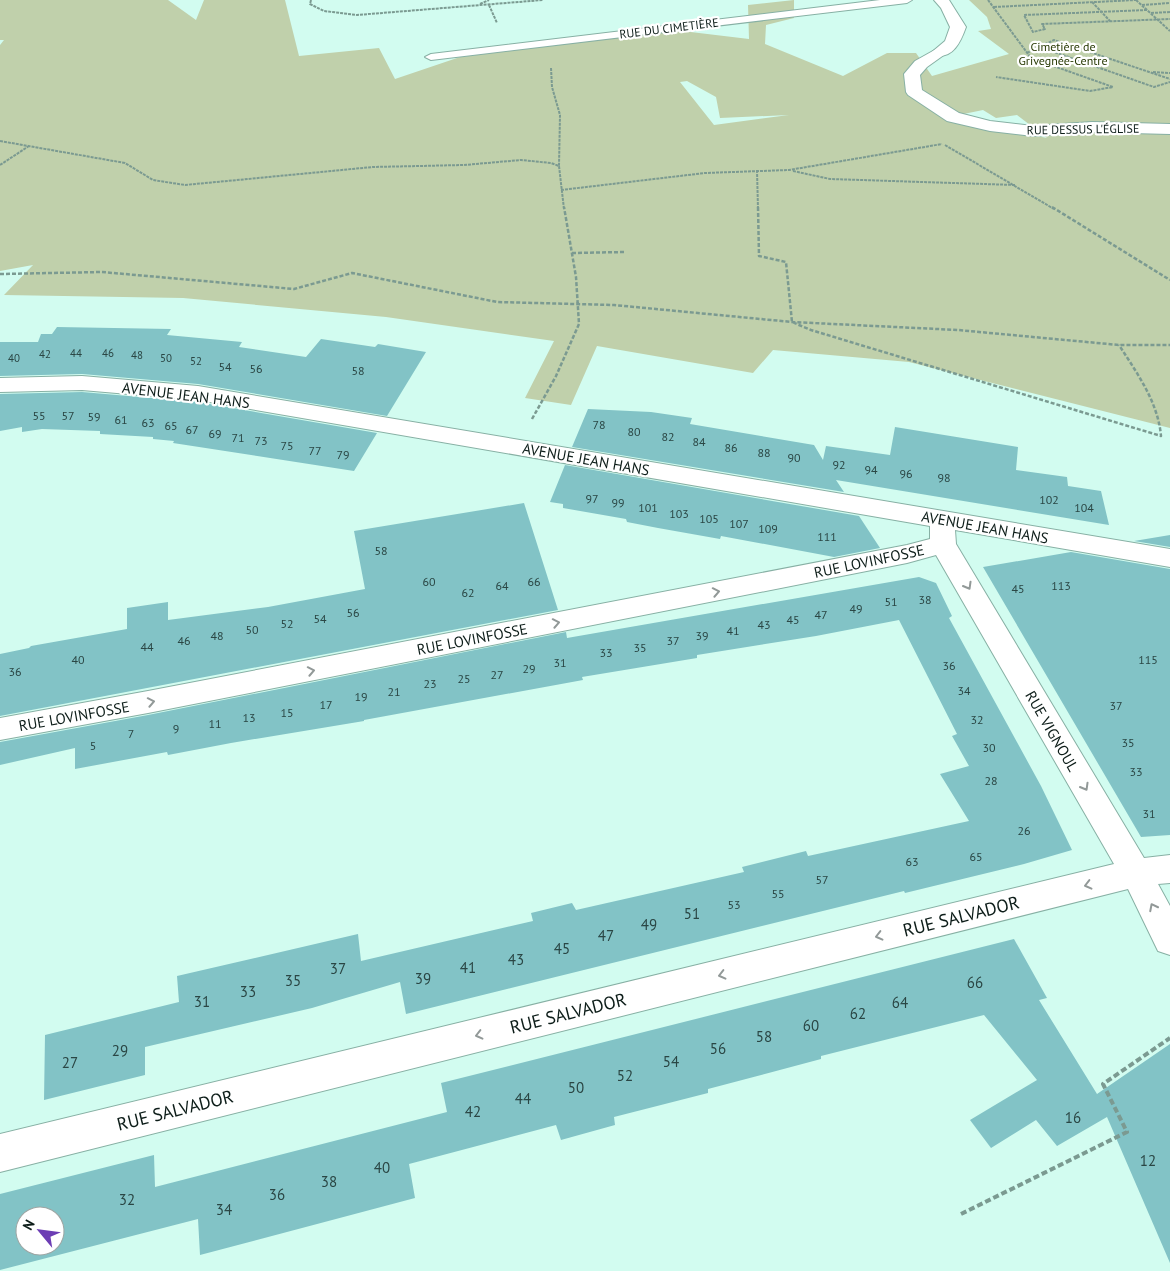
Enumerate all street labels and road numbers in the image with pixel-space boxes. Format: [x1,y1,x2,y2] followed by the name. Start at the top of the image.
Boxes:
[619,14,719,42] street label: RUE DU CIMETIÈRE
[1027,121,1139,137] street label: RUE DESSUS L'ÉGLISE
[121,378,251,412] street label: AVENUE JEAN HANS
[521,438,651,480] street label: AVENUE JEAN HANS
[920,506,1050,548] street label: AVENUE JEAN HANS
[812,540,926,582] street label: RUE LOVINFOSSE
[415,619,529,659] street label: RUE LOVINFOSSE
[1021,687,1083,775] street label: RUE VIGNOUL
[17,697,131,735] street label: RUE LOVINFOSSE
[900,890,1022,942] street label: RUE SALVADOR
[507,987,629,1039] street label: RUE SALVADOR
[114,1084,236,1136] street label: RUE SALVADOR

